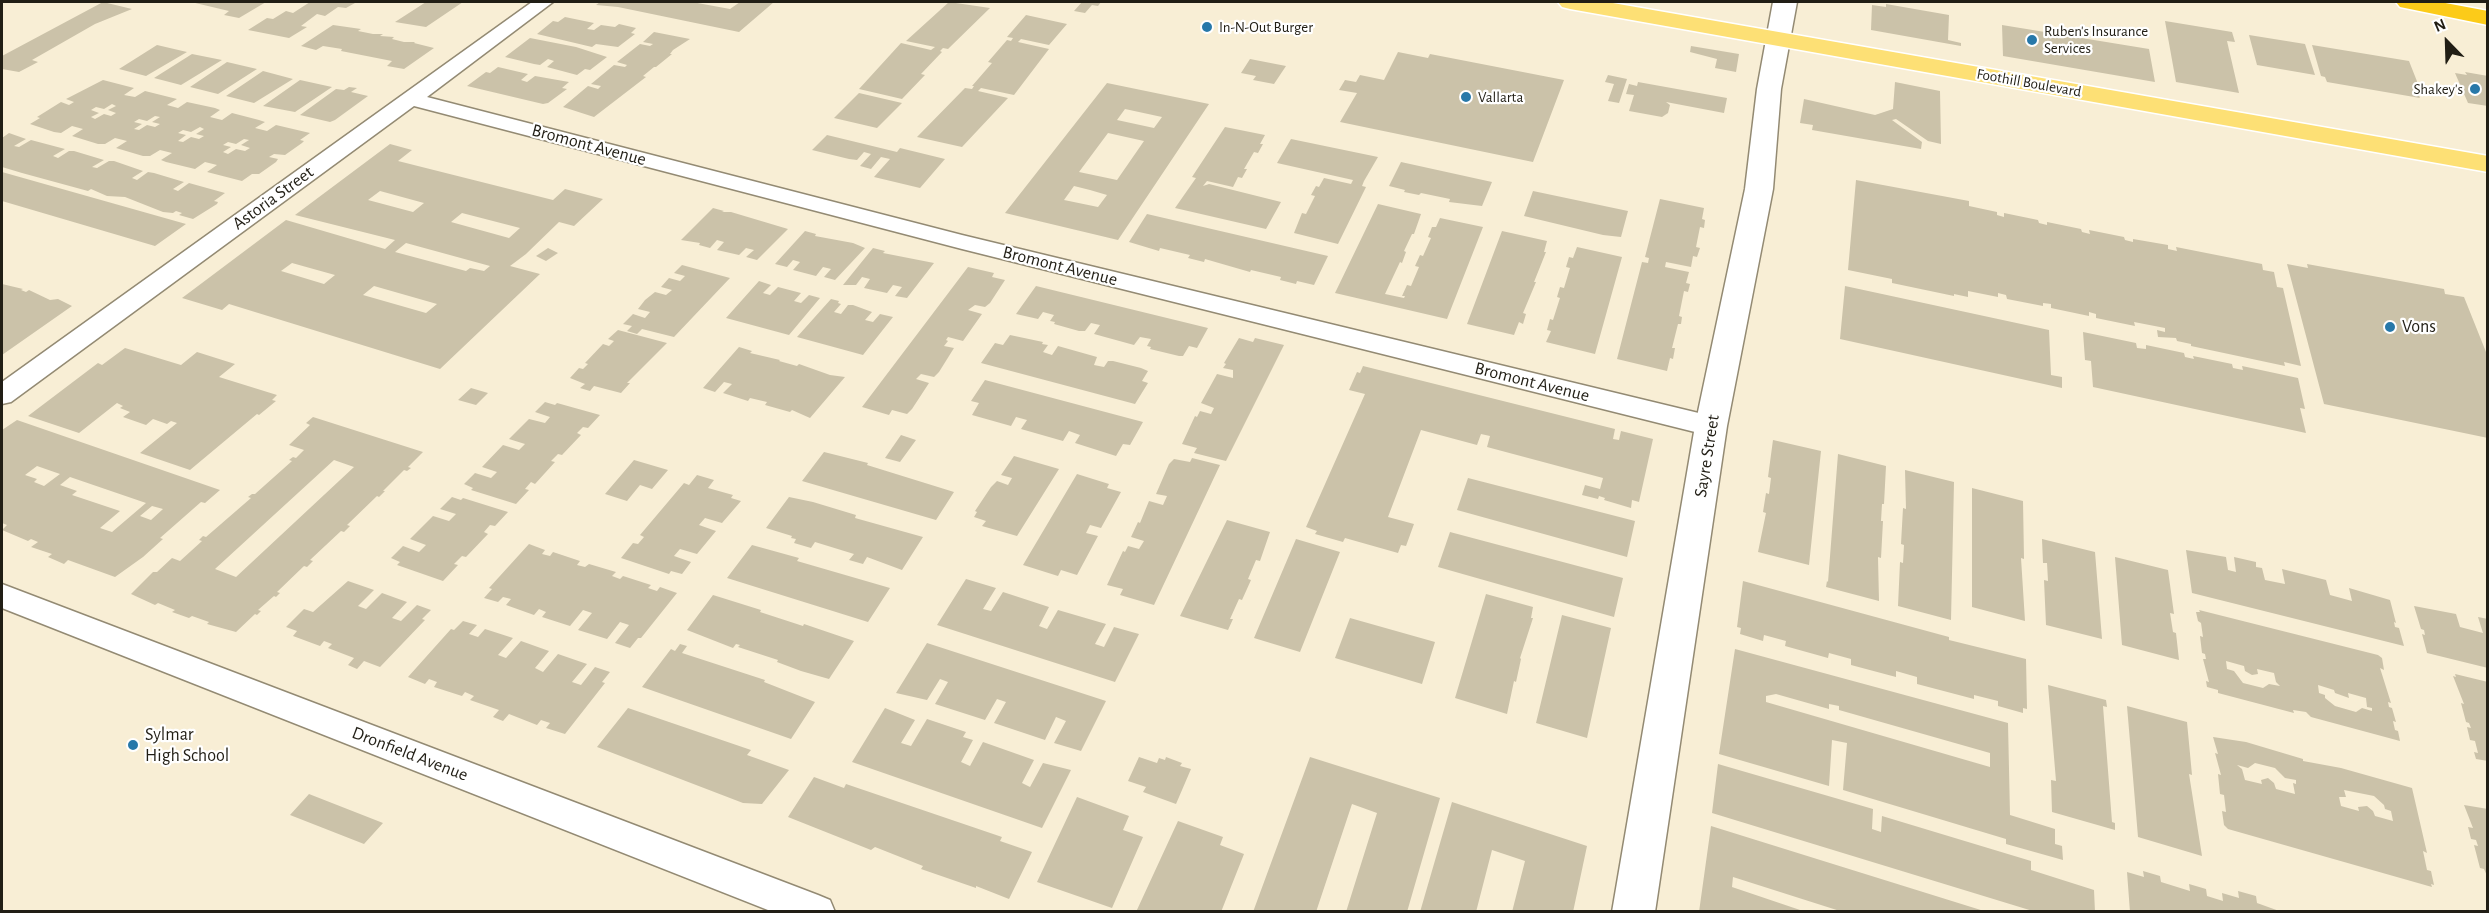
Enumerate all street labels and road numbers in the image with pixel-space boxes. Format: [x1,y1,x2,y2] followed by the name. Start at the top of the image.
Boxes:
[1975,65,2083,101] street label: Foothill Boulevard
[529,119,649,171] street label: Bromont Avenue
[228,161,318,235] street label: Astoria Street
[1000,241,1120,291] street label: Bromont Avenue
[1472,357,1592,407] street label: Bromont Avenue
[1690,413,1724,499] street label: Sayre Street
[349,722,471,786] street label: Dronfield Avenue

